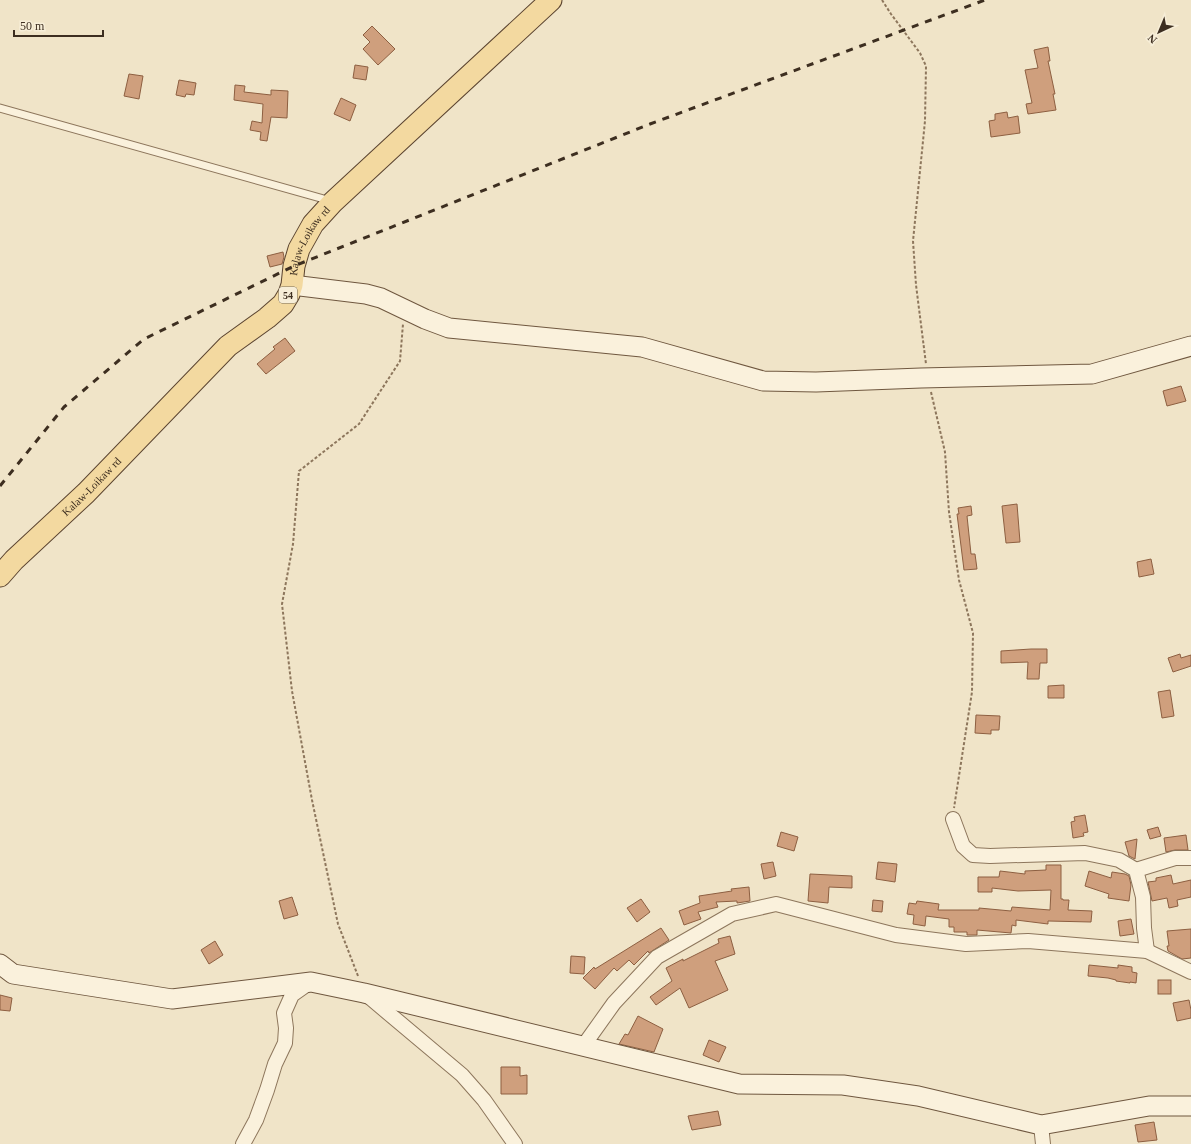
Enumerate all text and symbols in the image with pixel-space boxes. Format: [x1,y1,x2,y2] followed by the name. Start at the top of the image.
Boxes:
[14,12,103,38] scale bar
[1139,12,1179,52] north arrow
[20,19,45,33] text: 50 m
[1145,32,1159,46] text: N
[287,203,333,276] street label: Kalaw-Loikaw rd
[279,287,297,303] road number: 54
[60,454,124,518] street label: Kalaw-Loikaw rd

